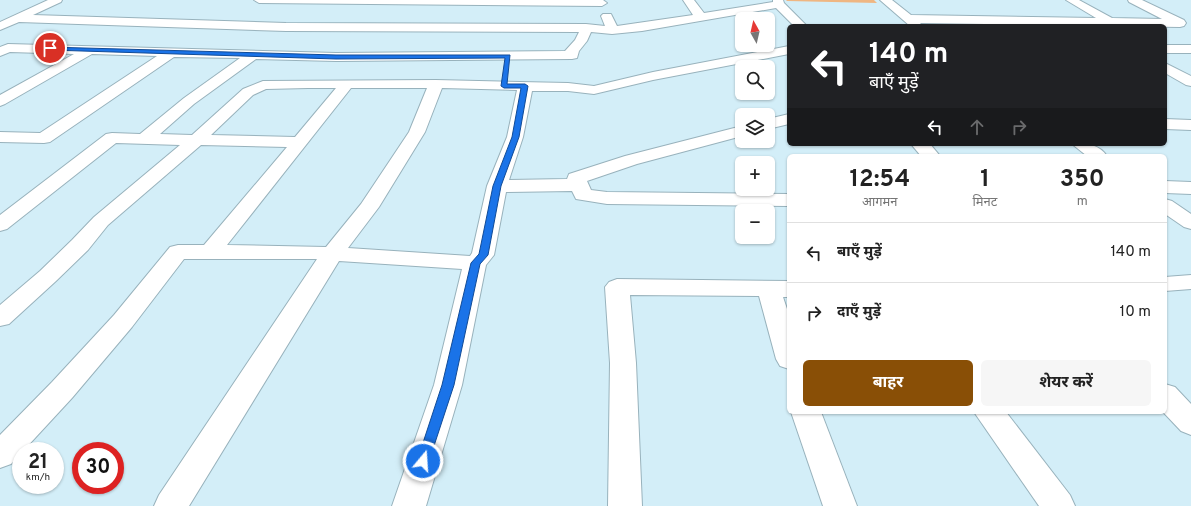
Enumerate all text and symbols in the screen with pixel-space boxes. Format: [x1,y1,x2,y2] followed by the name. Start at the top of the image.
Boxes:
[735,12,775,52] north arrow
[735,12,775,244] map controls
[33,31,67,65] pin
[39,37,61,59] icon: arrive
[869,37,948,73] text: 140 m
[803,40,855,92] icon: left
[735,60,775,100] button: search
[869,72,919,95] text: बाएँ मुड़ें
[735,108,775,148] button: layers
[924,116,946,138] icon: left
[966,116,988,138] icon: ahead
[1008,116,1030,138] icon: right
[735,156,775,196] button: +
[849,165,910,195] text: 12:54
[980,165,990,195] text: 1
[1060,165,1105,195] text: 350
[1077,194,1088,210] text: m
[862,195,898,211] text: आगमन
[972,195,997,211] text: मिनट
[735,204,775,244] button: −
[803,242,825,264] icon: left
[837,243,882,262] text: बाएँ मुड़ें
[1111,243,1151,262] text: 140 m
[803,302,825,324] icon: right
[837,303,881,322] text: दाएँ मुड़ें
[1120,303,1151,322] text: 10 m
[803,360,973,406] button: बाहर
[981,360,1151,406] button: शेयर करें
[402,440,444,482] position arrow
[72,442,124,494] speed limit sign: 30
[28,450,48,476] text: 21
[26,471,50,484] text: km/h

